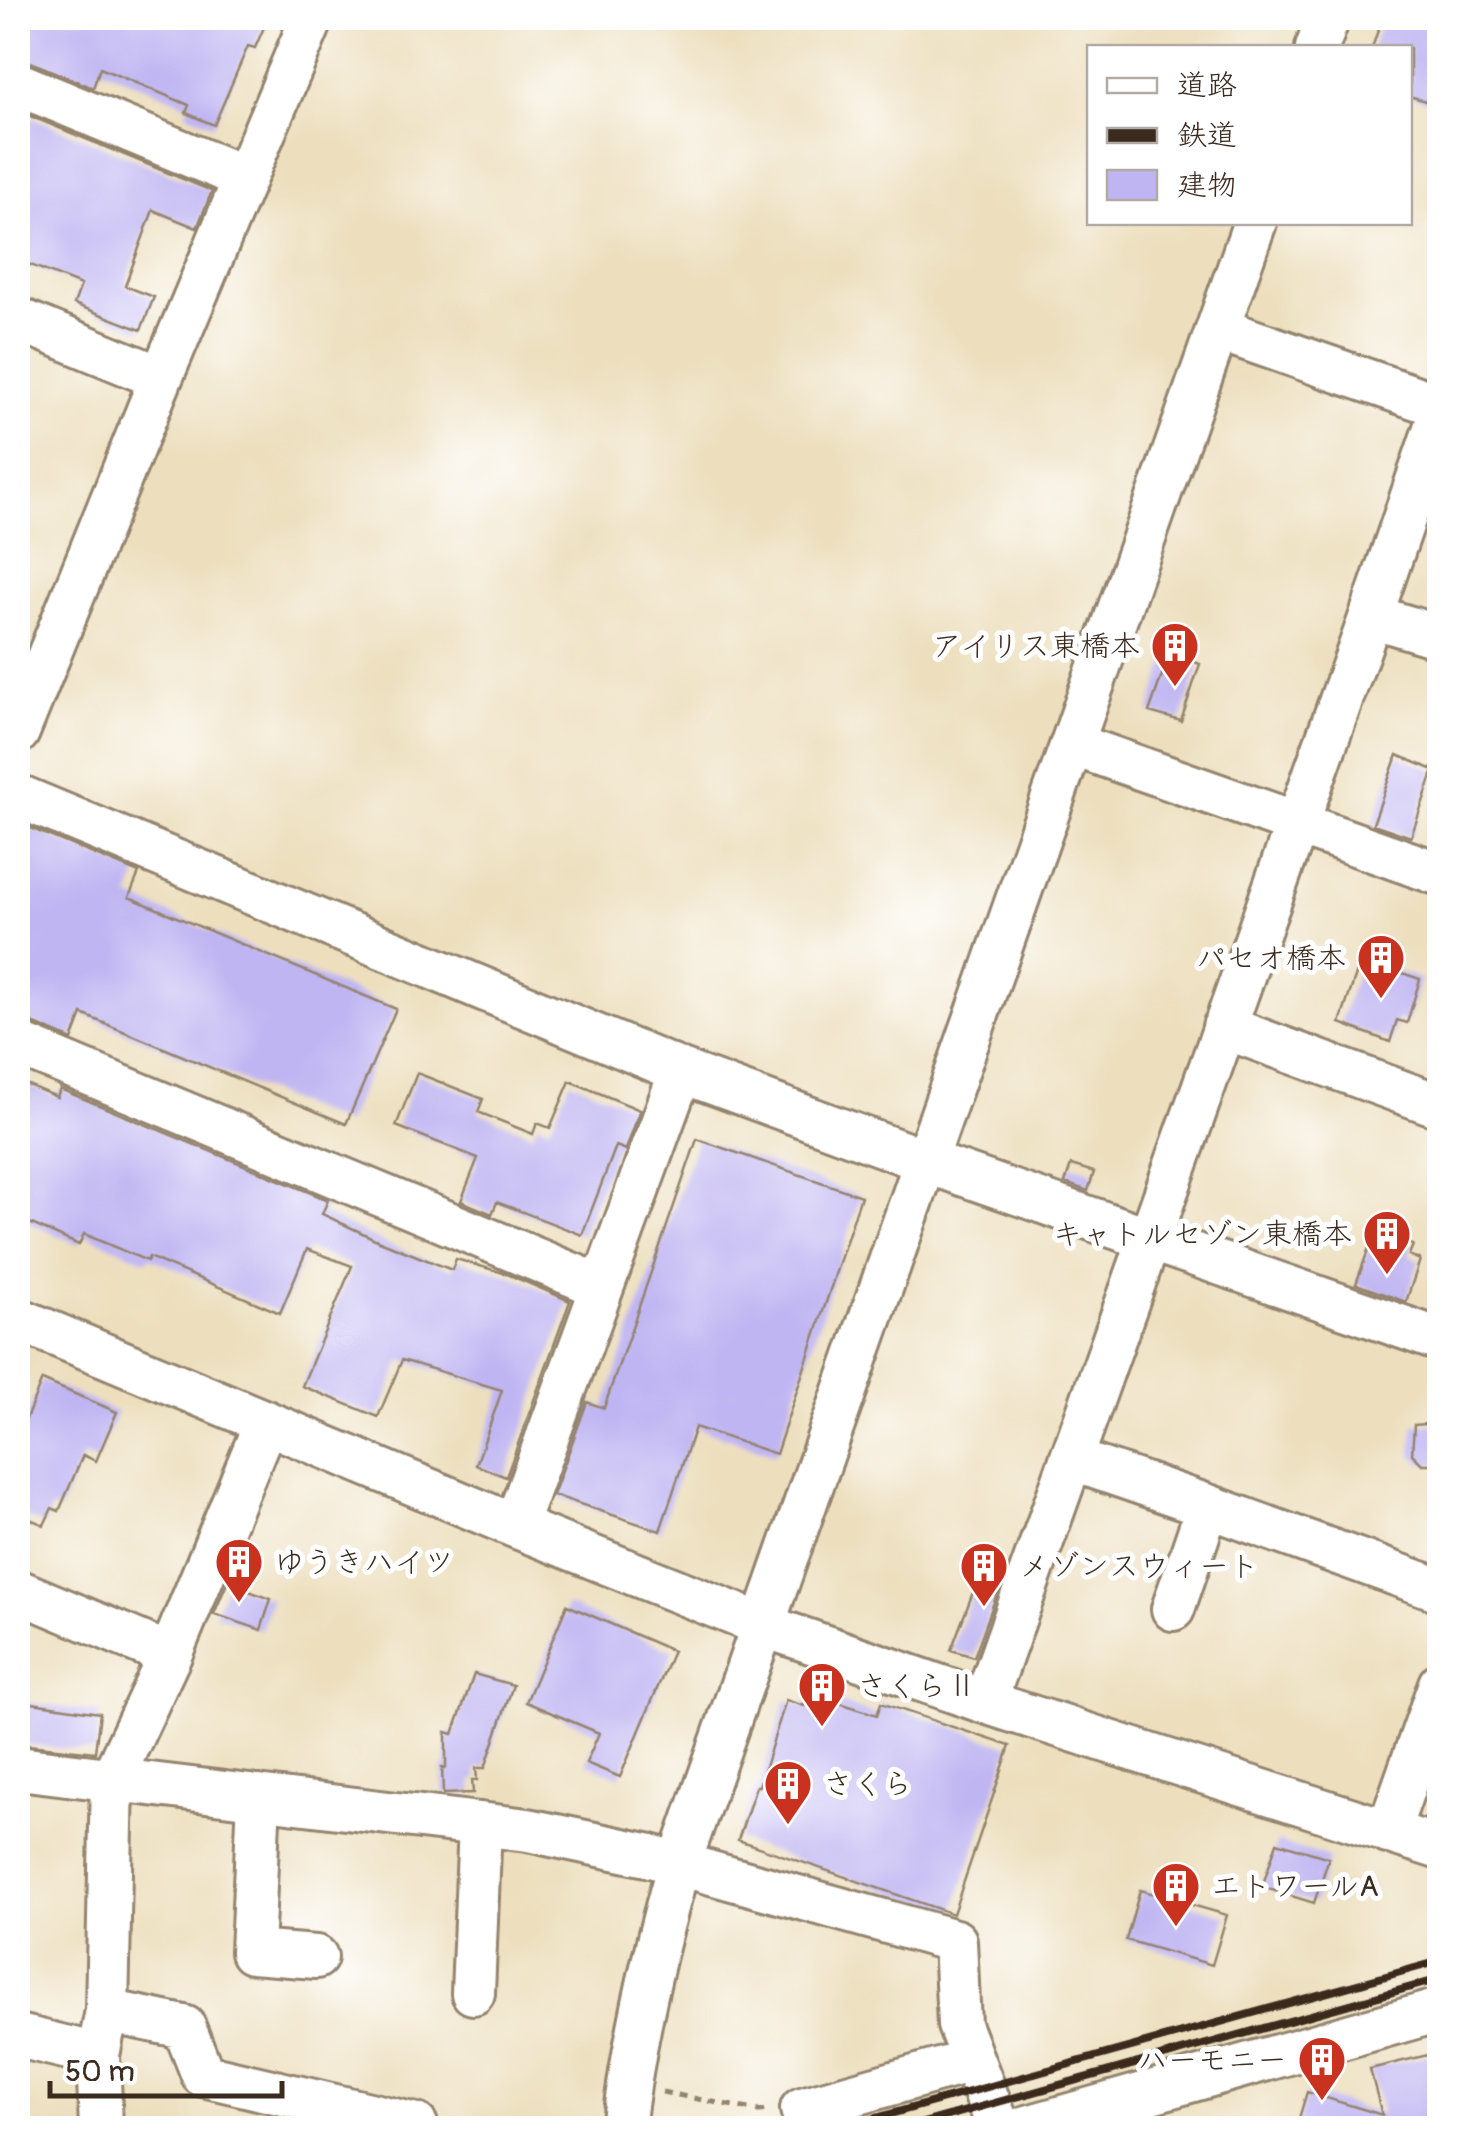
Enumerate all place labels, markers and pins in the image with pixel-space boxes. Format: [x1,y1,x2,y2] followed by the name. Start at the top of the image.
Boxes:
[1149,620,1201,688] building icon: アイリス東橋本
[932,628,1140,665] place label: アイリス東橋本
[1355,932,1407,1000] building icon: パセオ橋本
[1196,940,1346,977] place label: パセオ橋本
[1361,1208,1413,1276] building icon: キャトルセゾン東橋本
[1052,1216,1352,1253] place label: キャトルセゾン東橋本
[213,1536,265,1604] building icon: ゆうきハイツ
[958,1540,1010,1608] building icon: メゾンスウィート
[274,1544,454,1581] place label: ゆうきハイツ
[1019,1548,1259,1585] place label: メゾンスウィート
[796,1660,848,1728] building icon: さくらⅡ
[857,1668,977,1705] place label: さくらⅡ
[762,1758,814,1826] building icon: さくら
[823,1766,913,1803] place label: さくら
[1150,1860,1202,1928] building icon: エトワールA
[1211,1868,1379,1905] place label: エトワールA
[1296,2034,1348,2102] building icon: ハーモニー
[1138,2042,1287,2079] place label: ハーモニー

